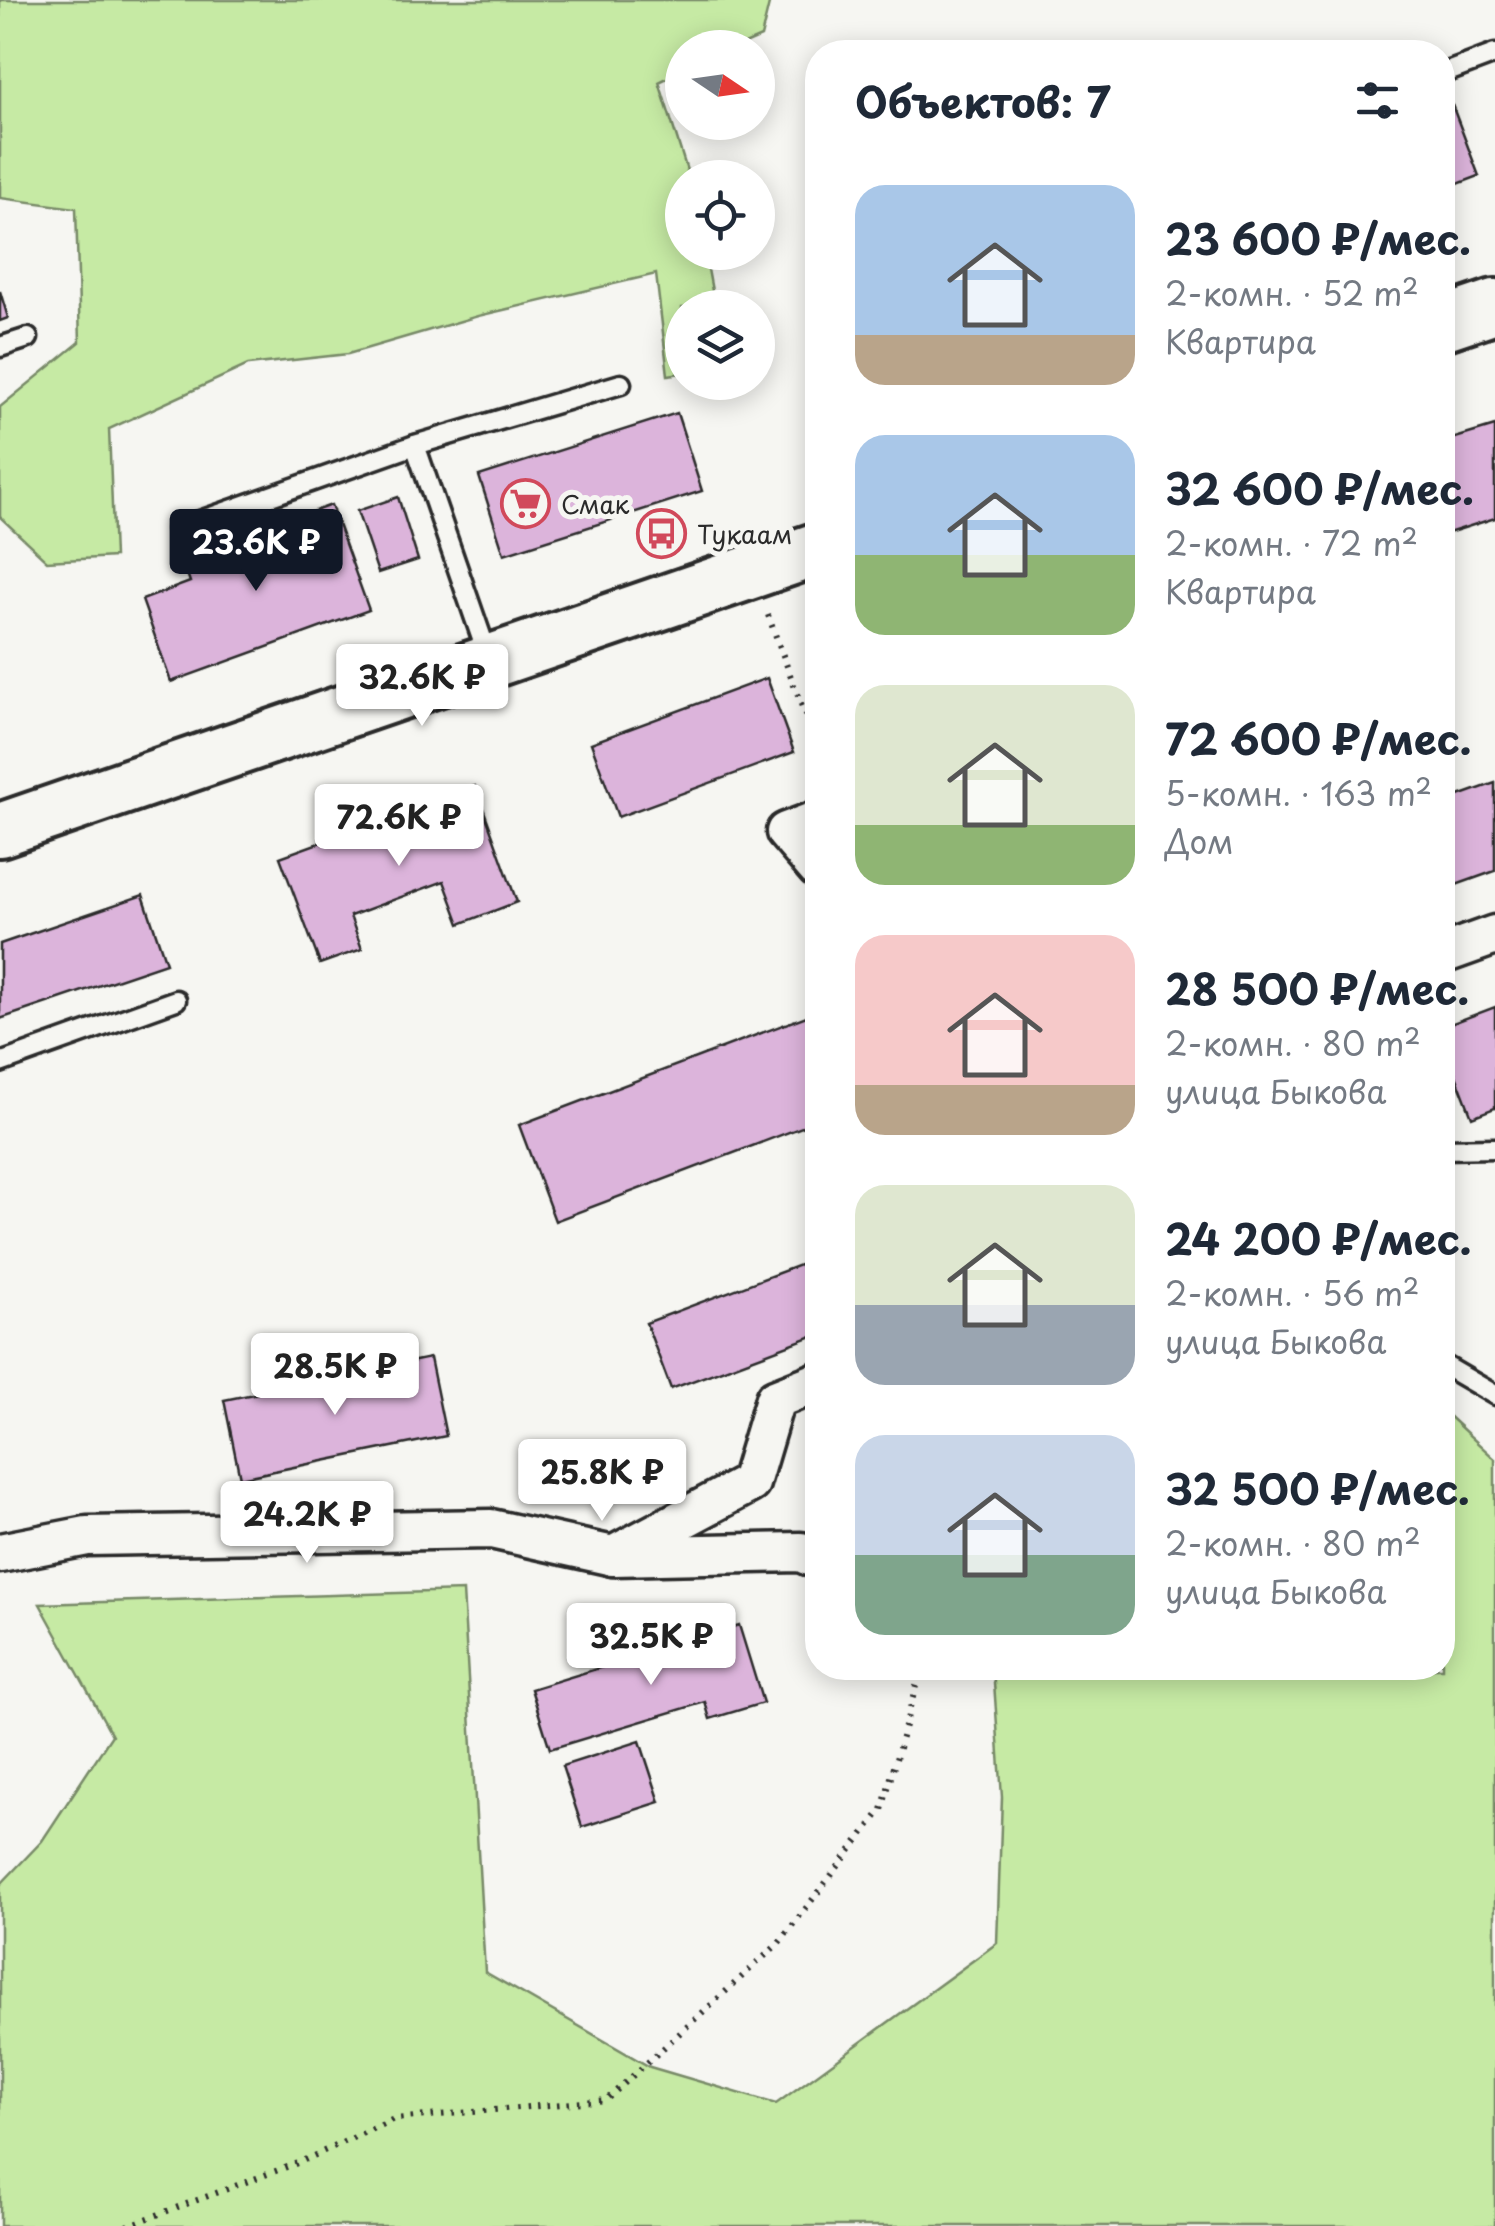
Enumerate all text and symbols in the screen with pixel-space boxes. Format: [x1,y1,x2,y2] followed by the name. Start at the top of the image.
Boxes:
[665,30,775,140] north arrow
[665,30,775,400] map controls
[855,69,1111,132] text: Объектов: 7
[1350,73,1405,128] icon: filters
[665,160,775,270] button: locate
[1165,206,1471,269] text: 23 600 ₽/мес.
[935,225,1055,345] icon: home
[1165,269,1419,317] text: 2-комн. · 52 m²
[665,290,775,400] button: layers
[1165,317,1316,365] text: Квартира
[1165,456,1474,519] text: 32 600 ₽/мес.
[935,475,1055,595] icon: home
[500,478,552,530] supermarket icon: Смак
[561,485,630,523] place label: Смак
[636,508,688,560] bus stop icon: Тукаам
[164,509,348,594] pin: 23.6K ₽
[697,515,792,553] place label: Тукаам
[192,517,320,565] text: 23.6K ₽
[1165,519,1418,567] text: 2-комн. · 72 m²
[1165,567,1316,615] text: Квартира
[330,644,514,729] pin: 32.6K ₽
[358,652,486,700] text: 32.6K ₽
[1165,706,1472,769] text: 72 600 ₽/мес.
[935,725,1055,845] icon: home
[1165,769,1432,817] text: 5-комн. · 163 m²
[307,784,491,869] pin: 72.6K ₽
[337,792,461,840] text: 72.6K ₽
[1165,817,1234,865] text: Дом
[1165,956,1469,1019] text: 28 500 ₽/мес.
[935,975,1055,1095] icon: home
[1165,1019,1421,1067] text: 2-комн. · 80 m²
[1165,1067,1386,1115] text: улица Быкова
[1165,1206,1472,1269] text: 24 200 ₽/мес.
[935,1225,1055,1345] icon: home
[1165,1269,1419,1317] text: 2-комн. · 56 m²
[1165,1317,1386,1365] text: улица Быкова
[243,1333,427,1418] pin: 28.5K ₽
[273,1341,397,1389] text: 28.5K ₽
[510,1439,694,1524] pin: 25.8K ₽
[540,1447,664,1495] text: 25.8K ₽
[1165,1456,1470,1519] text: 32 500 ₽/мес.
[935,1475,1055,1595] icon: home
[215,1481,399,1566] pin: 24.2K ₽
[243,1489,372,1537] text: 24.2K ₽
[1165,1519,1421,1567] text: 2-комн. · 80 m²
[1165,1567,1386,1615] text: улица Быкова
[559,1603,743,1688] pin: 32.5K ₽
[589,1611,713,1659] text: 32.5K ₽

